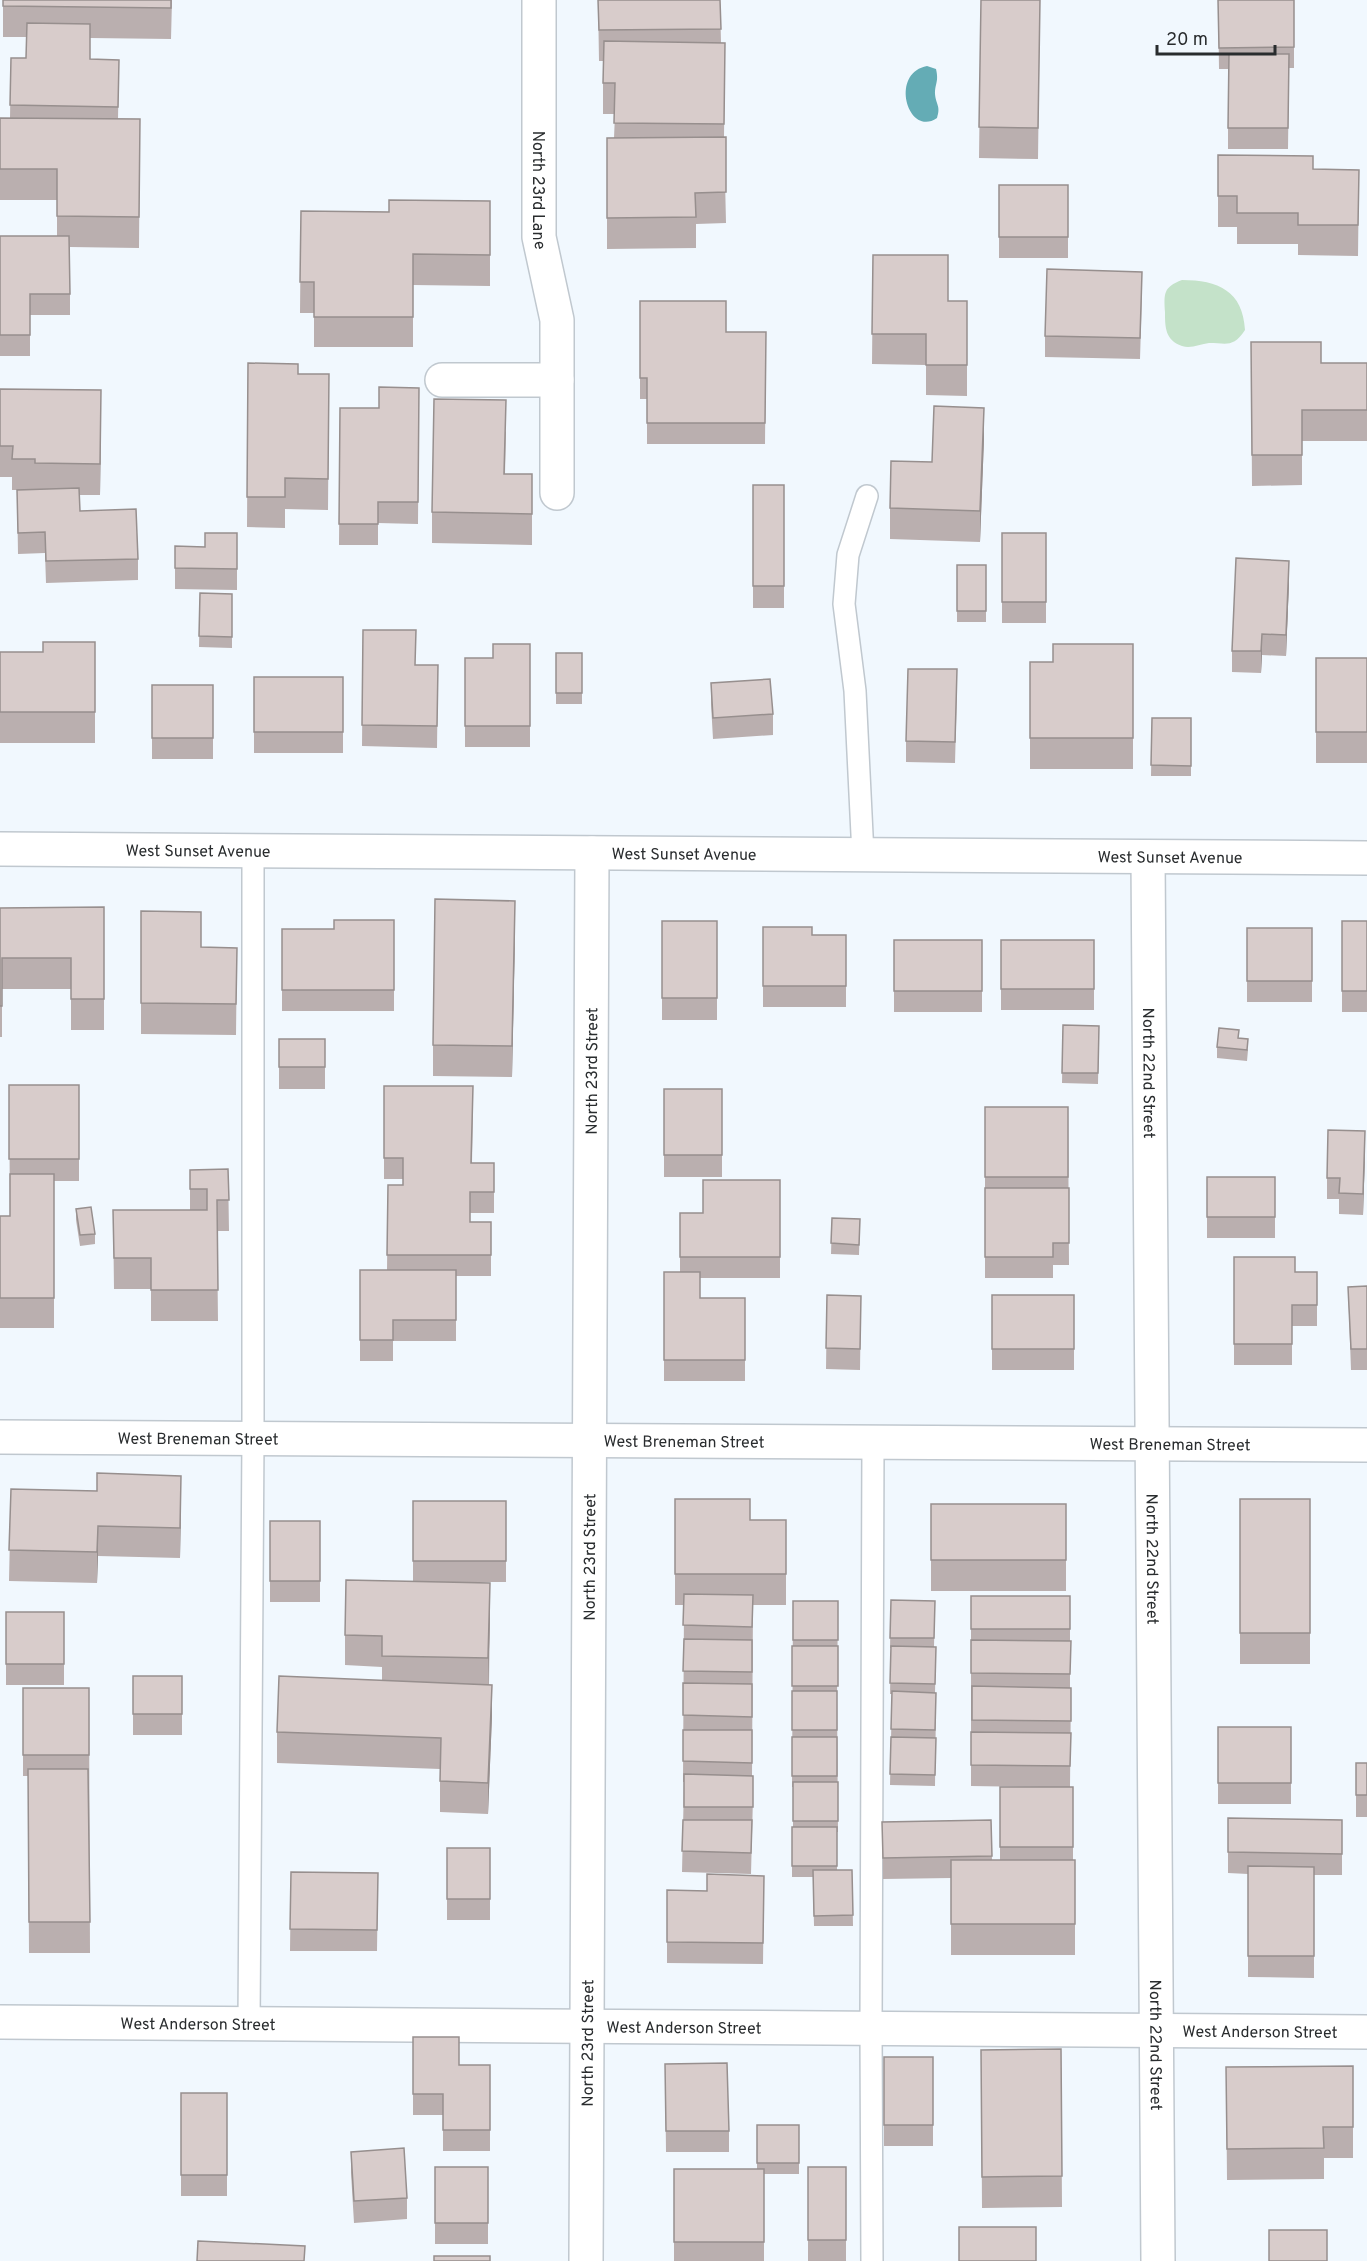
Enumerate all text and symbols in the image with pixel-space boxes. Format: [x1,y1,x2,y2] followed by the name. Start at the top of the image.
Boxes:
[1157,18,1276,56] scale bar
[1166,29,1208,52] text: 20 m
[527,131,549,252] street label: North 23rd Lane
[125,842,271,863] street label: West Sunset Avenue
[611,845,757,866] street label: West Sunset Avenue
[1097,848,1243,869] street label: West Sunset Avenue
[583,1007,603,1135] street label: North 23rd Street
[1137,1007,1158,1139] street label: North 22nd Street
[117,1430,279,1451] street label: West Breneman Street
[603,1433,765,1453] street label: West Breneman Street
[1089,1435,1251,1456] street label: West Breneman Street
[581,1493,601,1621] street label: North 23rd Street
[1141,1493,1161,1625] street label: North 22nd Street
[579,1979,599,2107] street label: North 23rd Street
[1144,1979,1165,2111] street label: North 22nd Street
[120,2015,276,2036] street label: West Anderson Street
[606,2018,762,2040] street label: West Anderson Street
[1182,2023,1338,2044] street label: West Anderson Street

